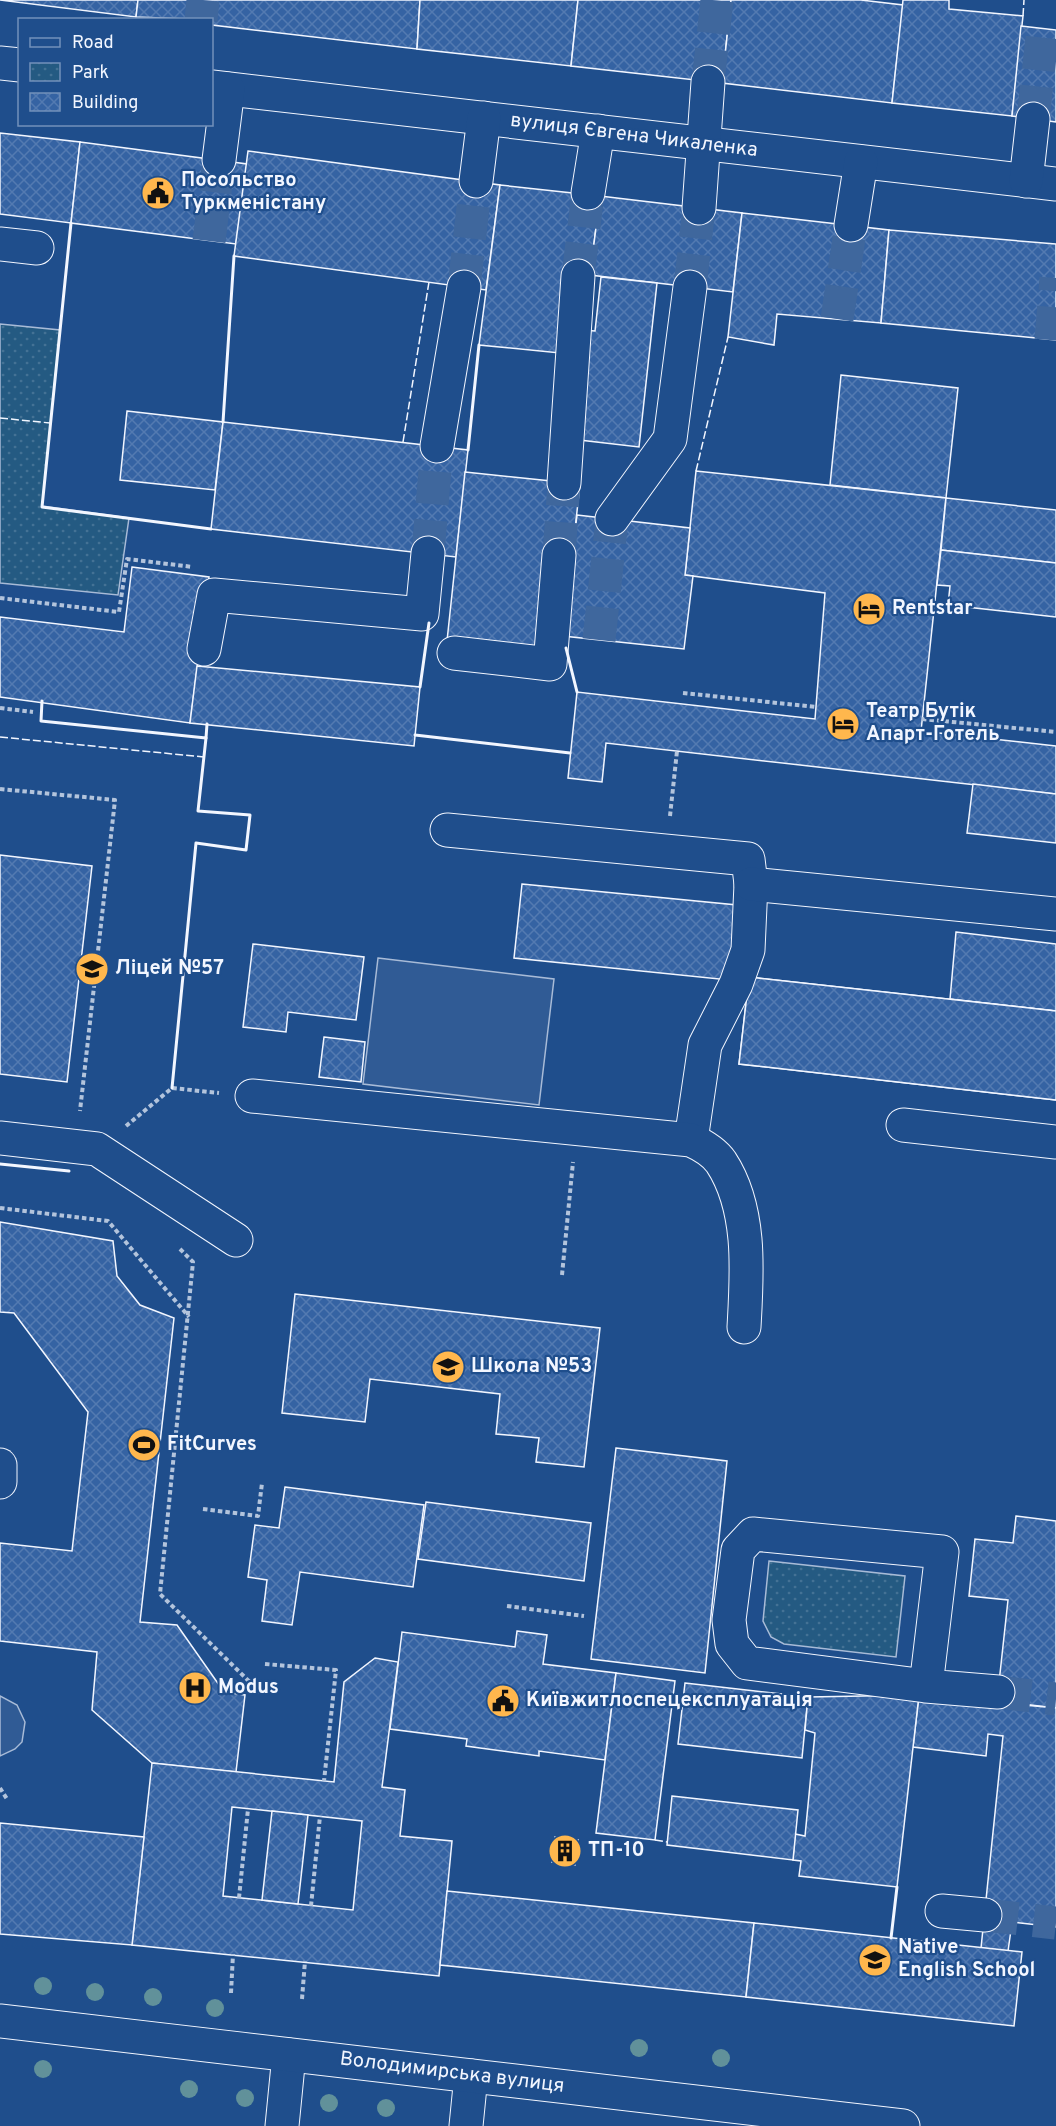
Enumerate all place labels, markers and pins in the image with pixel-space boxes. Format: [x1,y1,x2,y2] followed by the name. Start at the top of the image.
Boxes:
[181,168,326,217] place label: Посольство Туркменістану
[140,175,176,211] public building icon: Посольство Туркменістану
[851,591,887,627] hotel icon: Rentstar
[892,596,973,622] place label: Rentstar
[866,699,1000,748] place label: Театр Бутік Апарт-Готель
[825,706,861,742] hotel icon: Театр Бутік Апарт-Готель
[74,951,110,987] school or university icon: Ліцей №57
[115,956,224,982] place label: Ліцей №57
[430,1349,466,1385] school or university icon: Школа №53
[471,1354,592,1380] place label: Школа №53
[126,1427,162,1463] sports icon: FitCurves
[167,1432,257,1458] place label: FitCurves
[177,1670,213,1706] hospital icon: Modus
[218,1675,279,1701] place label: Modus
[485,1683,521,1719] public building icon: Київжитлоспецексплуатація
[526,1688,813,1714] place label: Київжитлоспецексплуатація
[547,1833,583,1869] building icon: ТП-10
[588,1838,645,1864] place label: ТП-10
[898,1935,1035,1984] place label: Native English School
[857,1942,893,1978] school or university icon: Native English School

